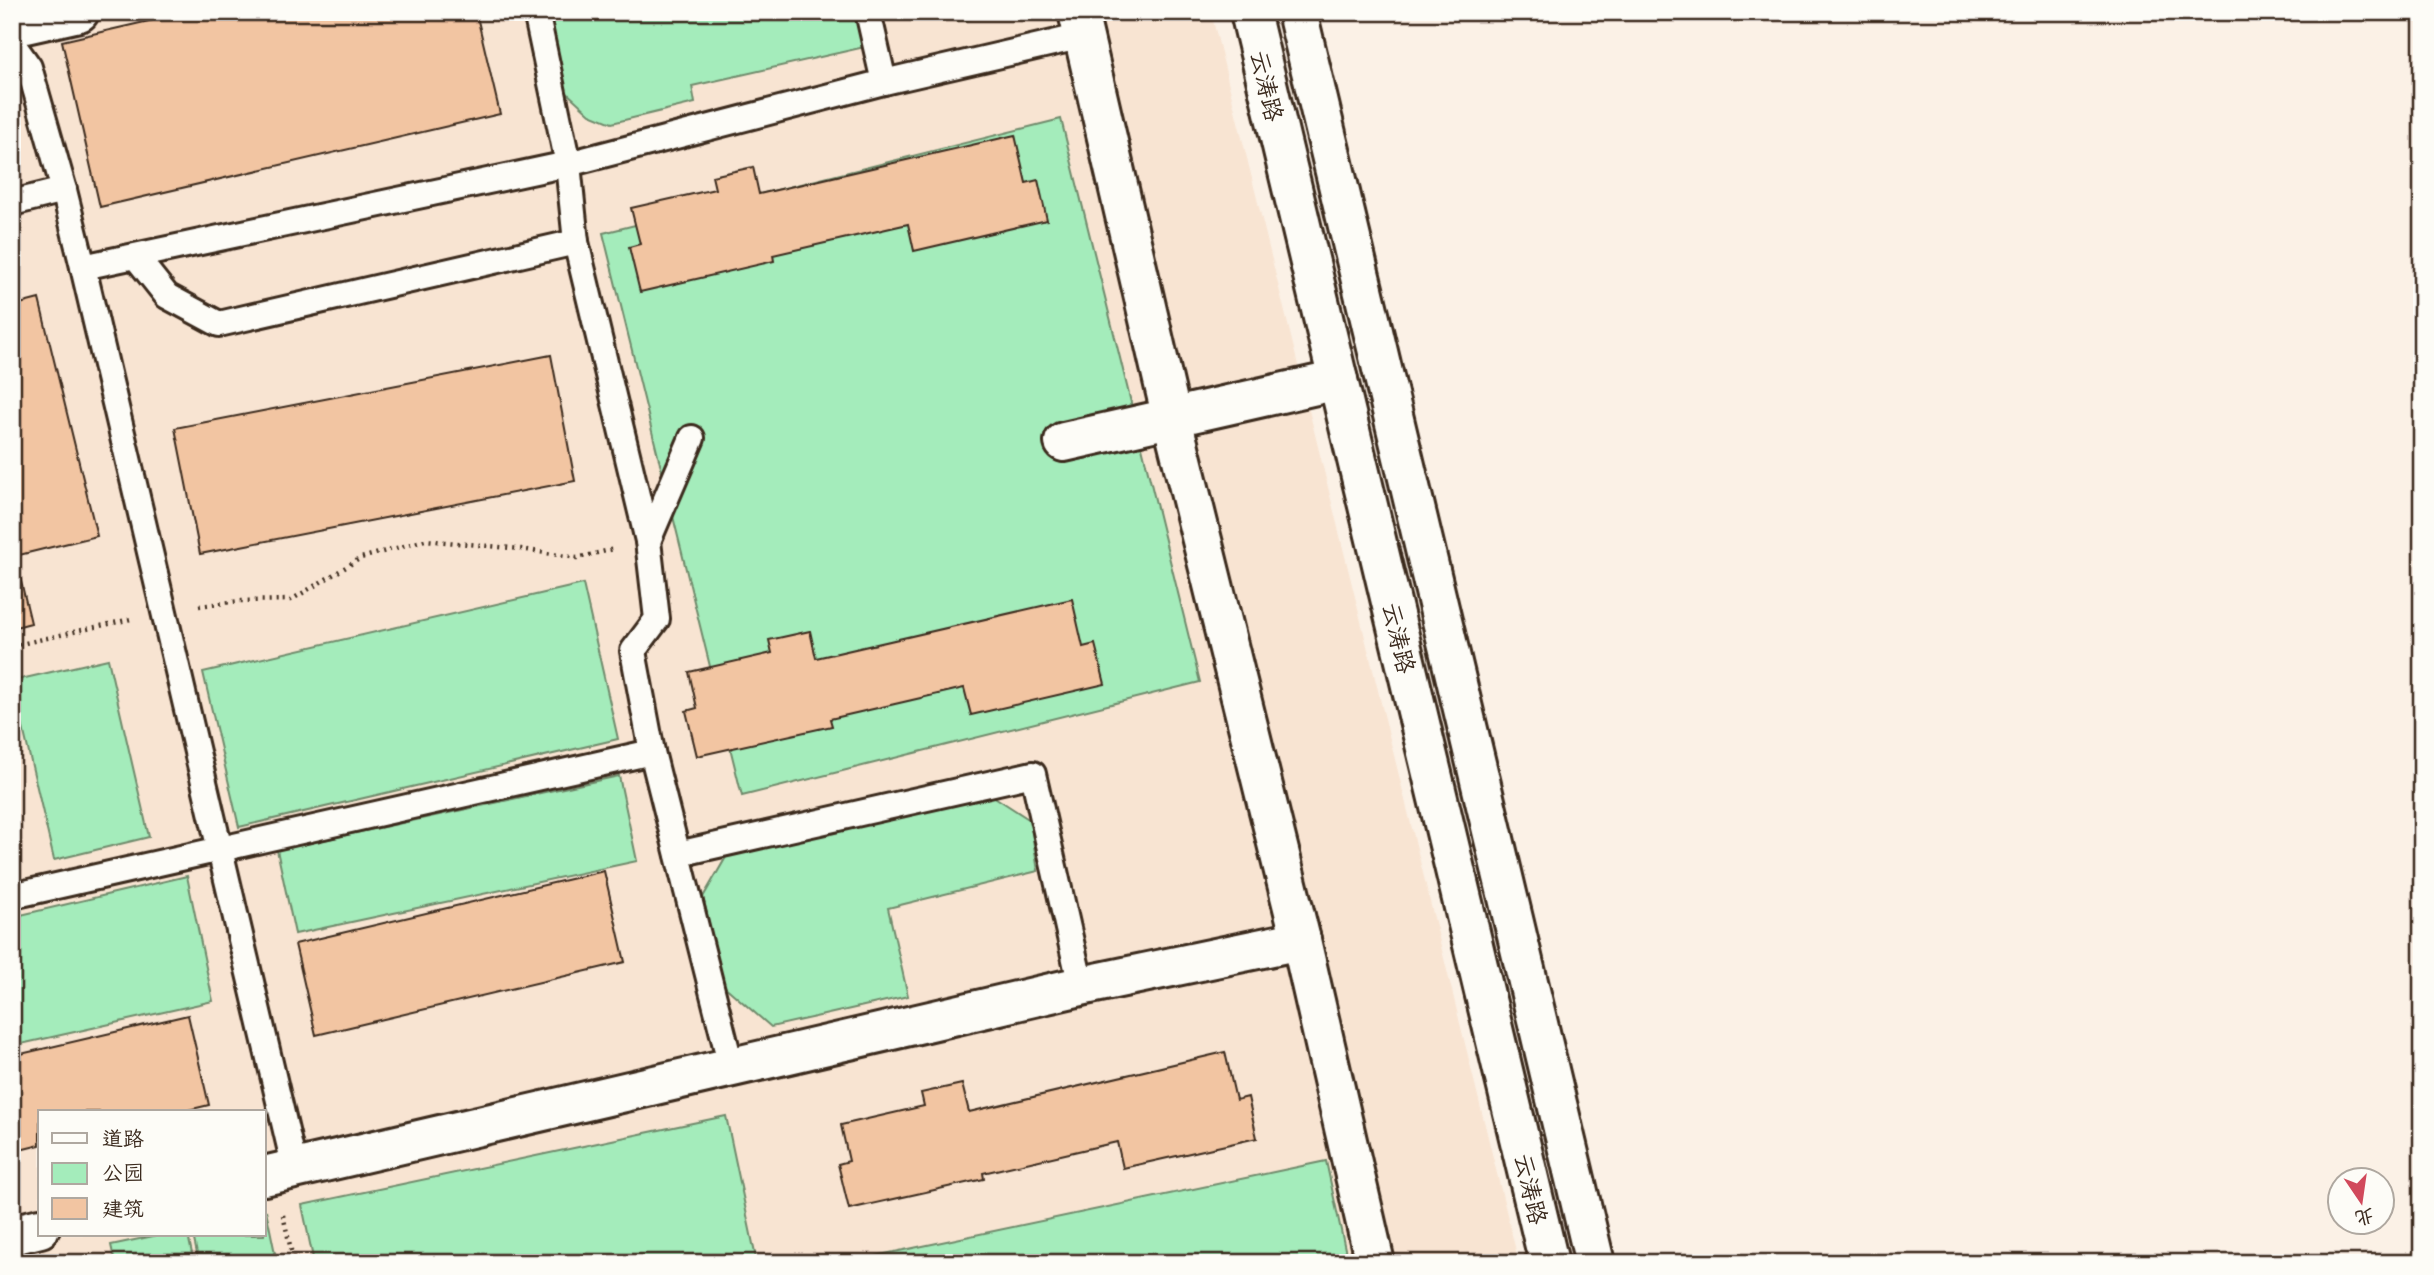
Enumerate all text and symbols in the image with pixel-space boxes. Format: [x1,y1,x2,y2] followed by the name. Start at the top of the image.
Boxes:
[1245,48,1289,124] street label: 云涛路
[1377,600,1421,676] street label: 云涛路
[38,1110,266,1236] legend
[102,1126,144,1151] text: 道路
[1509,1151,1553,1227] street label: 云涛路
[102,1160,144,1185] text: 公园
[2326,1166,2396,1236] north arrow
[102,1196,144,1221] text: 建筑
[2353,1204,2377,1230] text: 北

